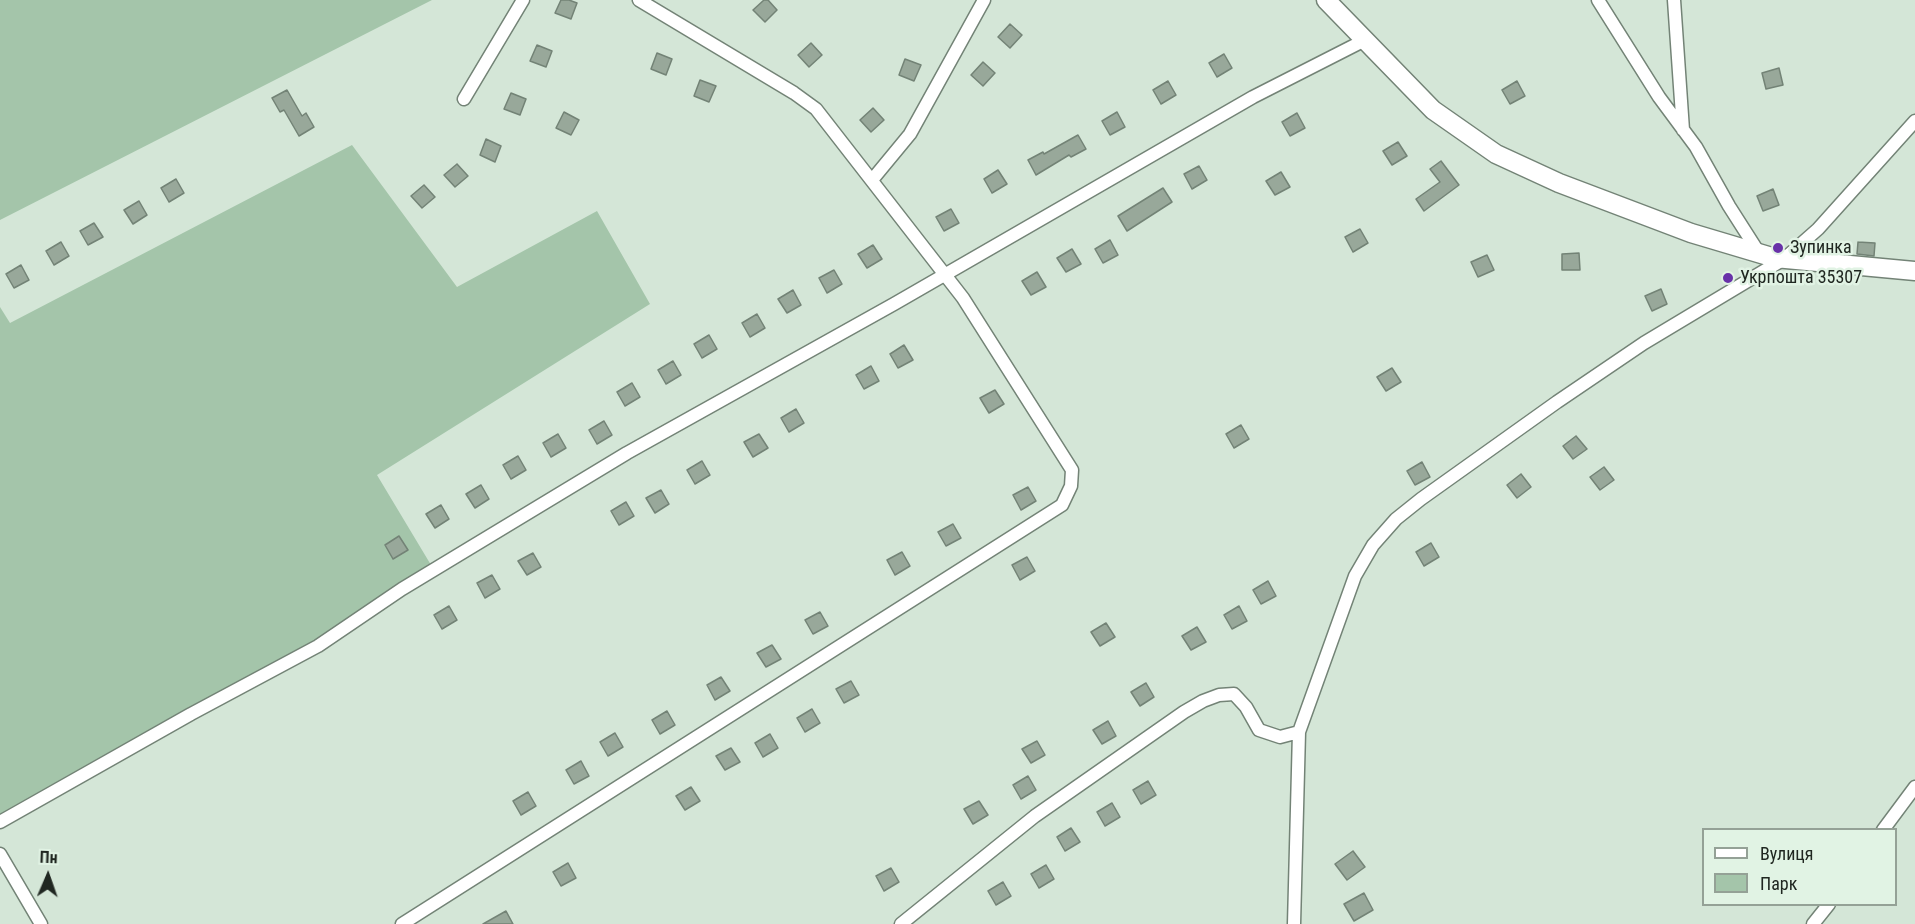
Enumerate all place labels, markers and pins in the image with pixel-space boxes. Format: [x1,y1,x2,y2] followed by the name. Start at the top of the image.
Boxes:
[1790,237,1852,259] place label: Зупинка
[1771,241,1785,255] marker: Зупинка
[1740,267,1862,289] place label: Укрпошта 35307
[1721,271,1735,285] marker: Укрпошта 35307

